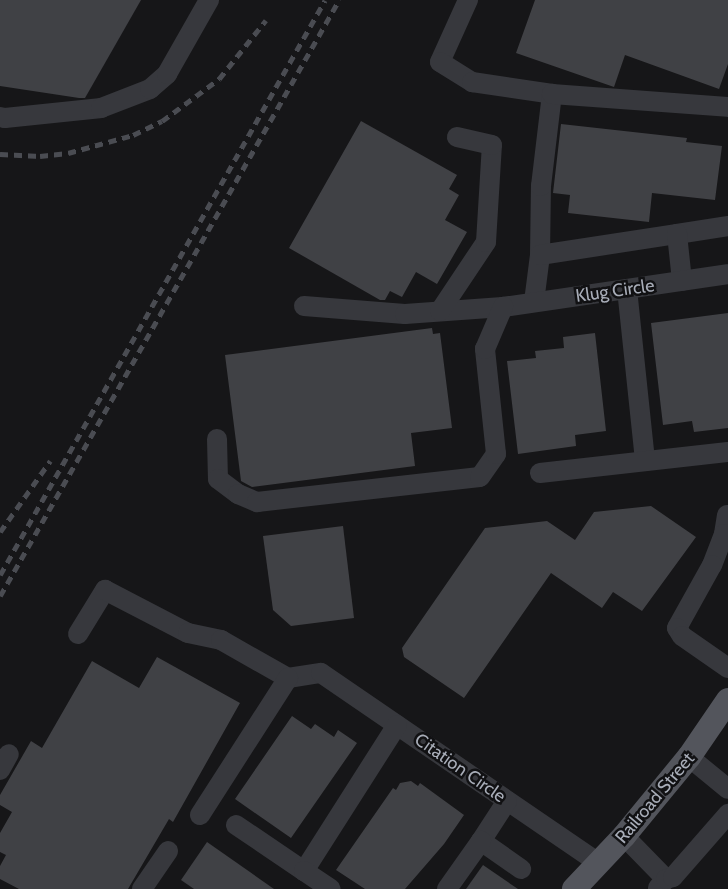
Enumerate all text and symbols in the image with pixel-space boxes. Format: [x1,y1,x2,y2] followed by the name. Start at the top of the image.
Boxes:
[574,275,656,307] street label: Klug Circle
[410,729,510,807] street label: Citation Circle
[611,748,699,848] street label: Railroad Street

